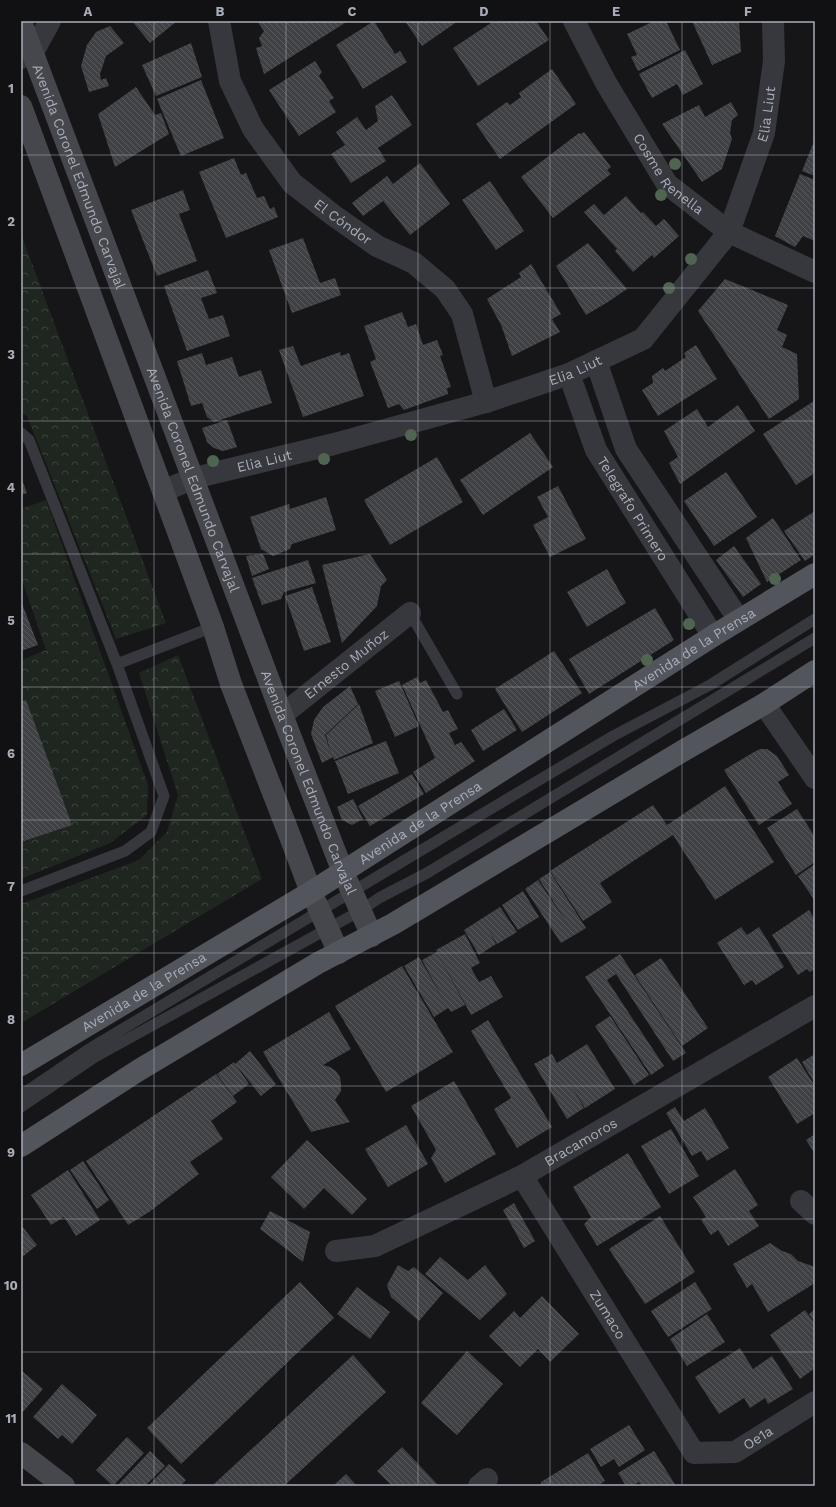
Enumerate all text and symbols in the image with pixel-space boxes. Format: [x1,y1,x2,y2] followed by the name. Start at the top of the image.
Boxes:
[84,4,93,19] text: A
[216,4,225,19] text: B
[348,4,357,19] text: C
[479,4,489,19] text: D
[612,4,620,19] text: E
[744,4,752,19] text: F
[29,62,129,292] street label: Avenida Coronel Edmundo Carvajal
[8,81,14,96] text: 1
[753,85,778,144] street label: Elia Liut
[630,130,707,217] street label: Cosme Renella
[311,196,375,248] street label: El Cóndor
[7,214,15,229] text: 2
[7,347,15,362] text: 3
[547,352,604,388] street label: Elia Liut
[144,365,243,595] street label: Avenida Coronel Edmundo Carvajal
[235,446,294,475] street label: Elia Liut
[594,454,672,564] street label: Telegrafo Primero
[7,480,16,495] text: 4
[629,604,758,693] street label: Avenida de la Prensa
[7,613,15,628] text: 5
[301,626,391,702] street label: Ernesto Muñoz
[258,668,360,898] street label: Avenida Coronel Edmundo Carvajal
[7,746,15,761] text: 6
[356,778,484,867] street label: Avenida de la Prensa
[7,879,15,894] text: 7
[79,948,209,1035] street label: Avenida de la Prensa
[7,1012,15,1027] text: 8
[541,1115,620,1169] street label: Bracamoros
[7,1145,15,1160] text: 9
[4,1278,18,1293] text: 10
[587,1287,629,1342] street label: Zumaco
[5,1411,17,1426] text: 11
[740,1422,776,1453] street label: Oe1a

